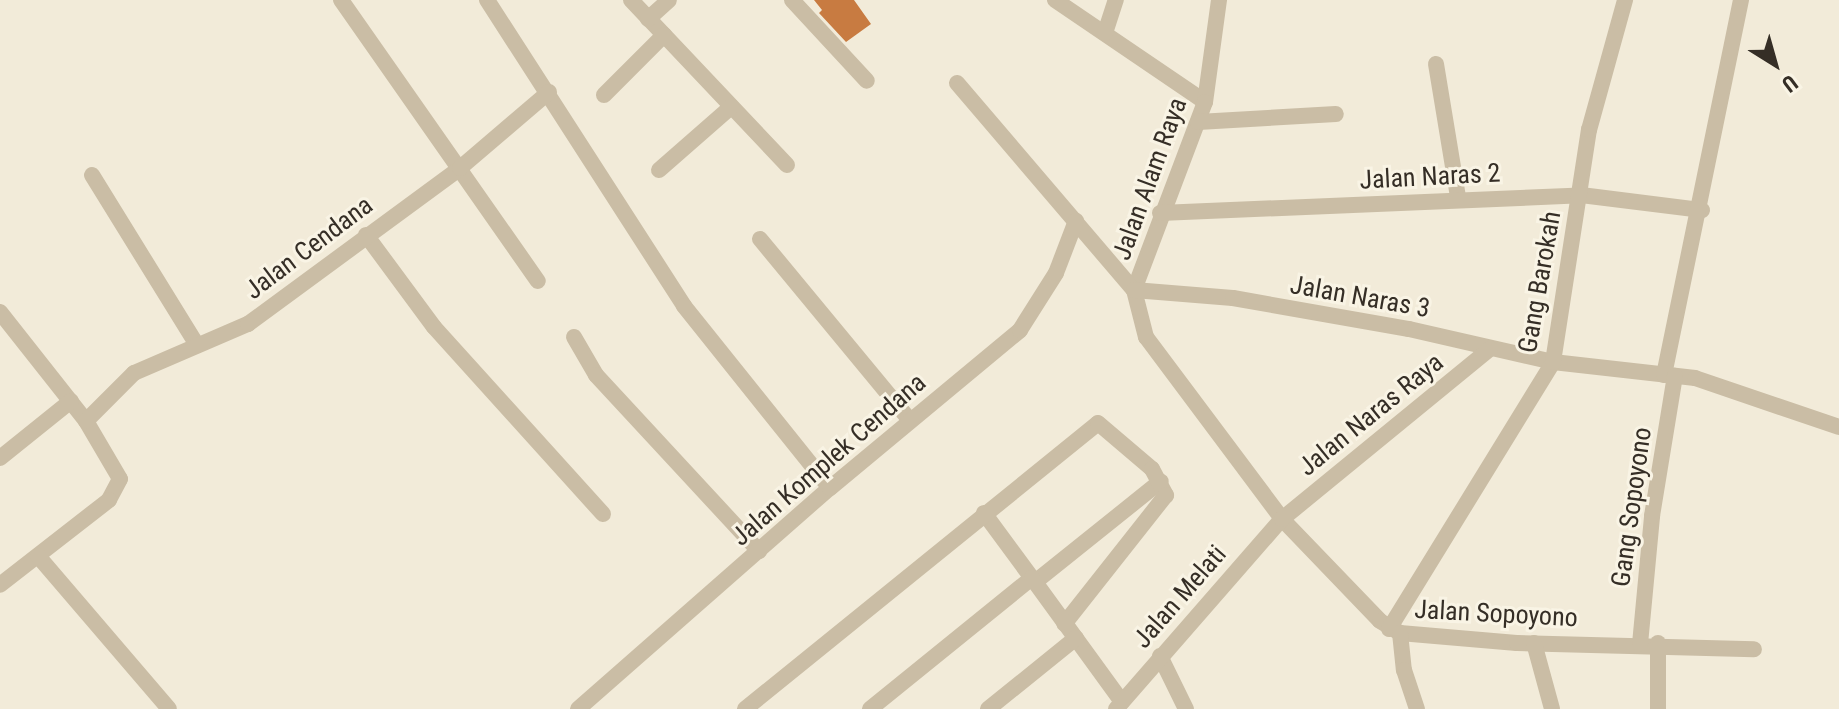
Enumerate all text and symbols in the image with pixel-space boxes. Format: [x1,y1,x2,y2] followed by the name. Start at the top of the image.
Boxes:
[1735,24,1815,104] north arrow
[1777,70,1802,97] text: U
[1106,94,1194,264] street label: Jalan Alam Raya
[1359,158,1501,196] street label: Jalan Naras 2
[239,190,379,306] street label: Jalan Cendana
[1512,209,1568,355] street label: Gang Barokah
[1288,269,1432,325] street label: Jalan Naras 3
[1292,347,1450,483] street label: Jalan Naras Raya
[726,367,932,553] street label: Jalan Komplek Cendana
[1605,425,1659,589] street label: Gang Sopoyono
[1127,539,1233,655] street label: Jalan Melati
[1414,594,1578,634] street label: Jalan Sopoyono

